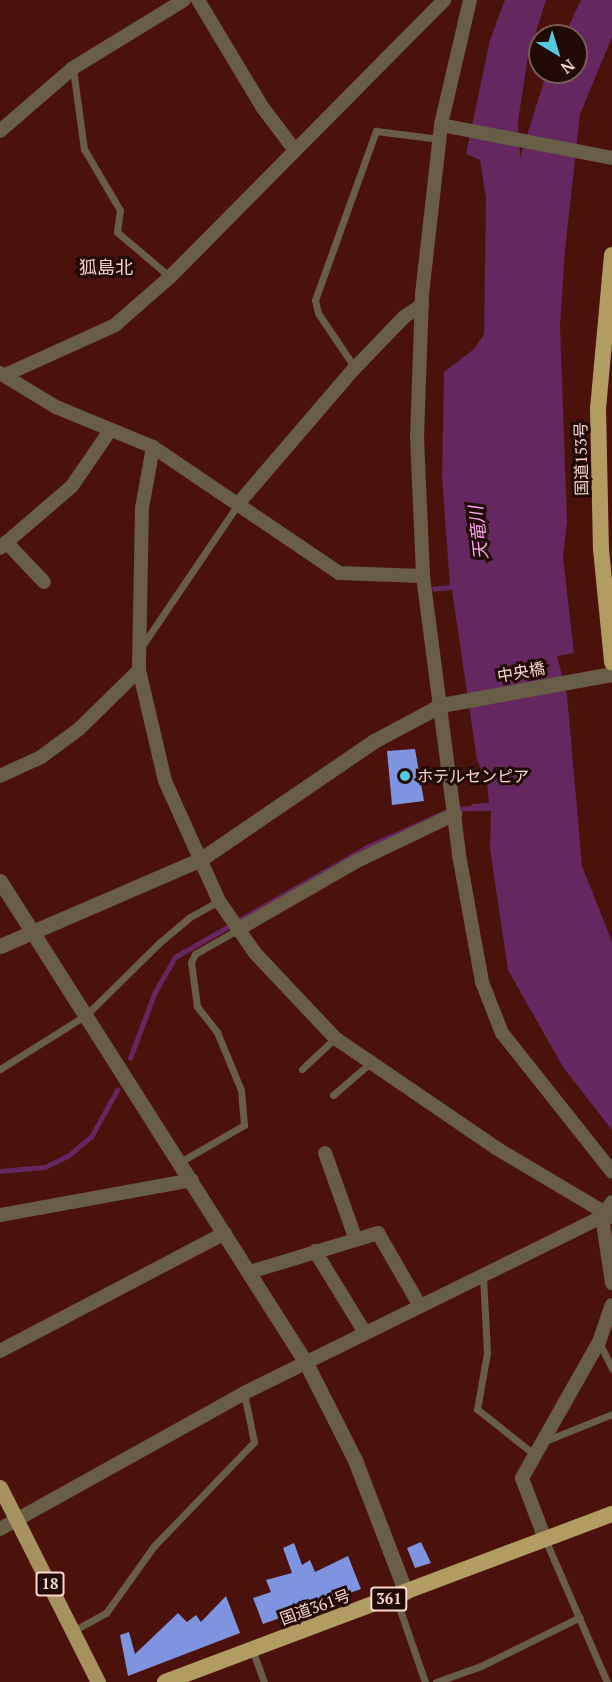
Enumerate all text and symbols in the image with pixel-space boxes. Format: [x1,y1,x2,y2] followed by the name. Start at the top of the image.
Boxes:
[528,24,588,84] north arrow
[556,54,579,79] text: N
[79,256,133,278] district label: 狐島北
[571,422,591,496] street label: 国道153号
[464,505,492,561] water label: 天竜川
[496,658,546,686] street label: 中央橋
[417,766,529,786] place label: ホテルセンピア
[398,769,412,783] marker: ホテルセンピア
[35,1572,65,1596] road number: 18
[277,1585,353,1629] street label: 国道361号
[370,1587,408,1611] road number: 361

